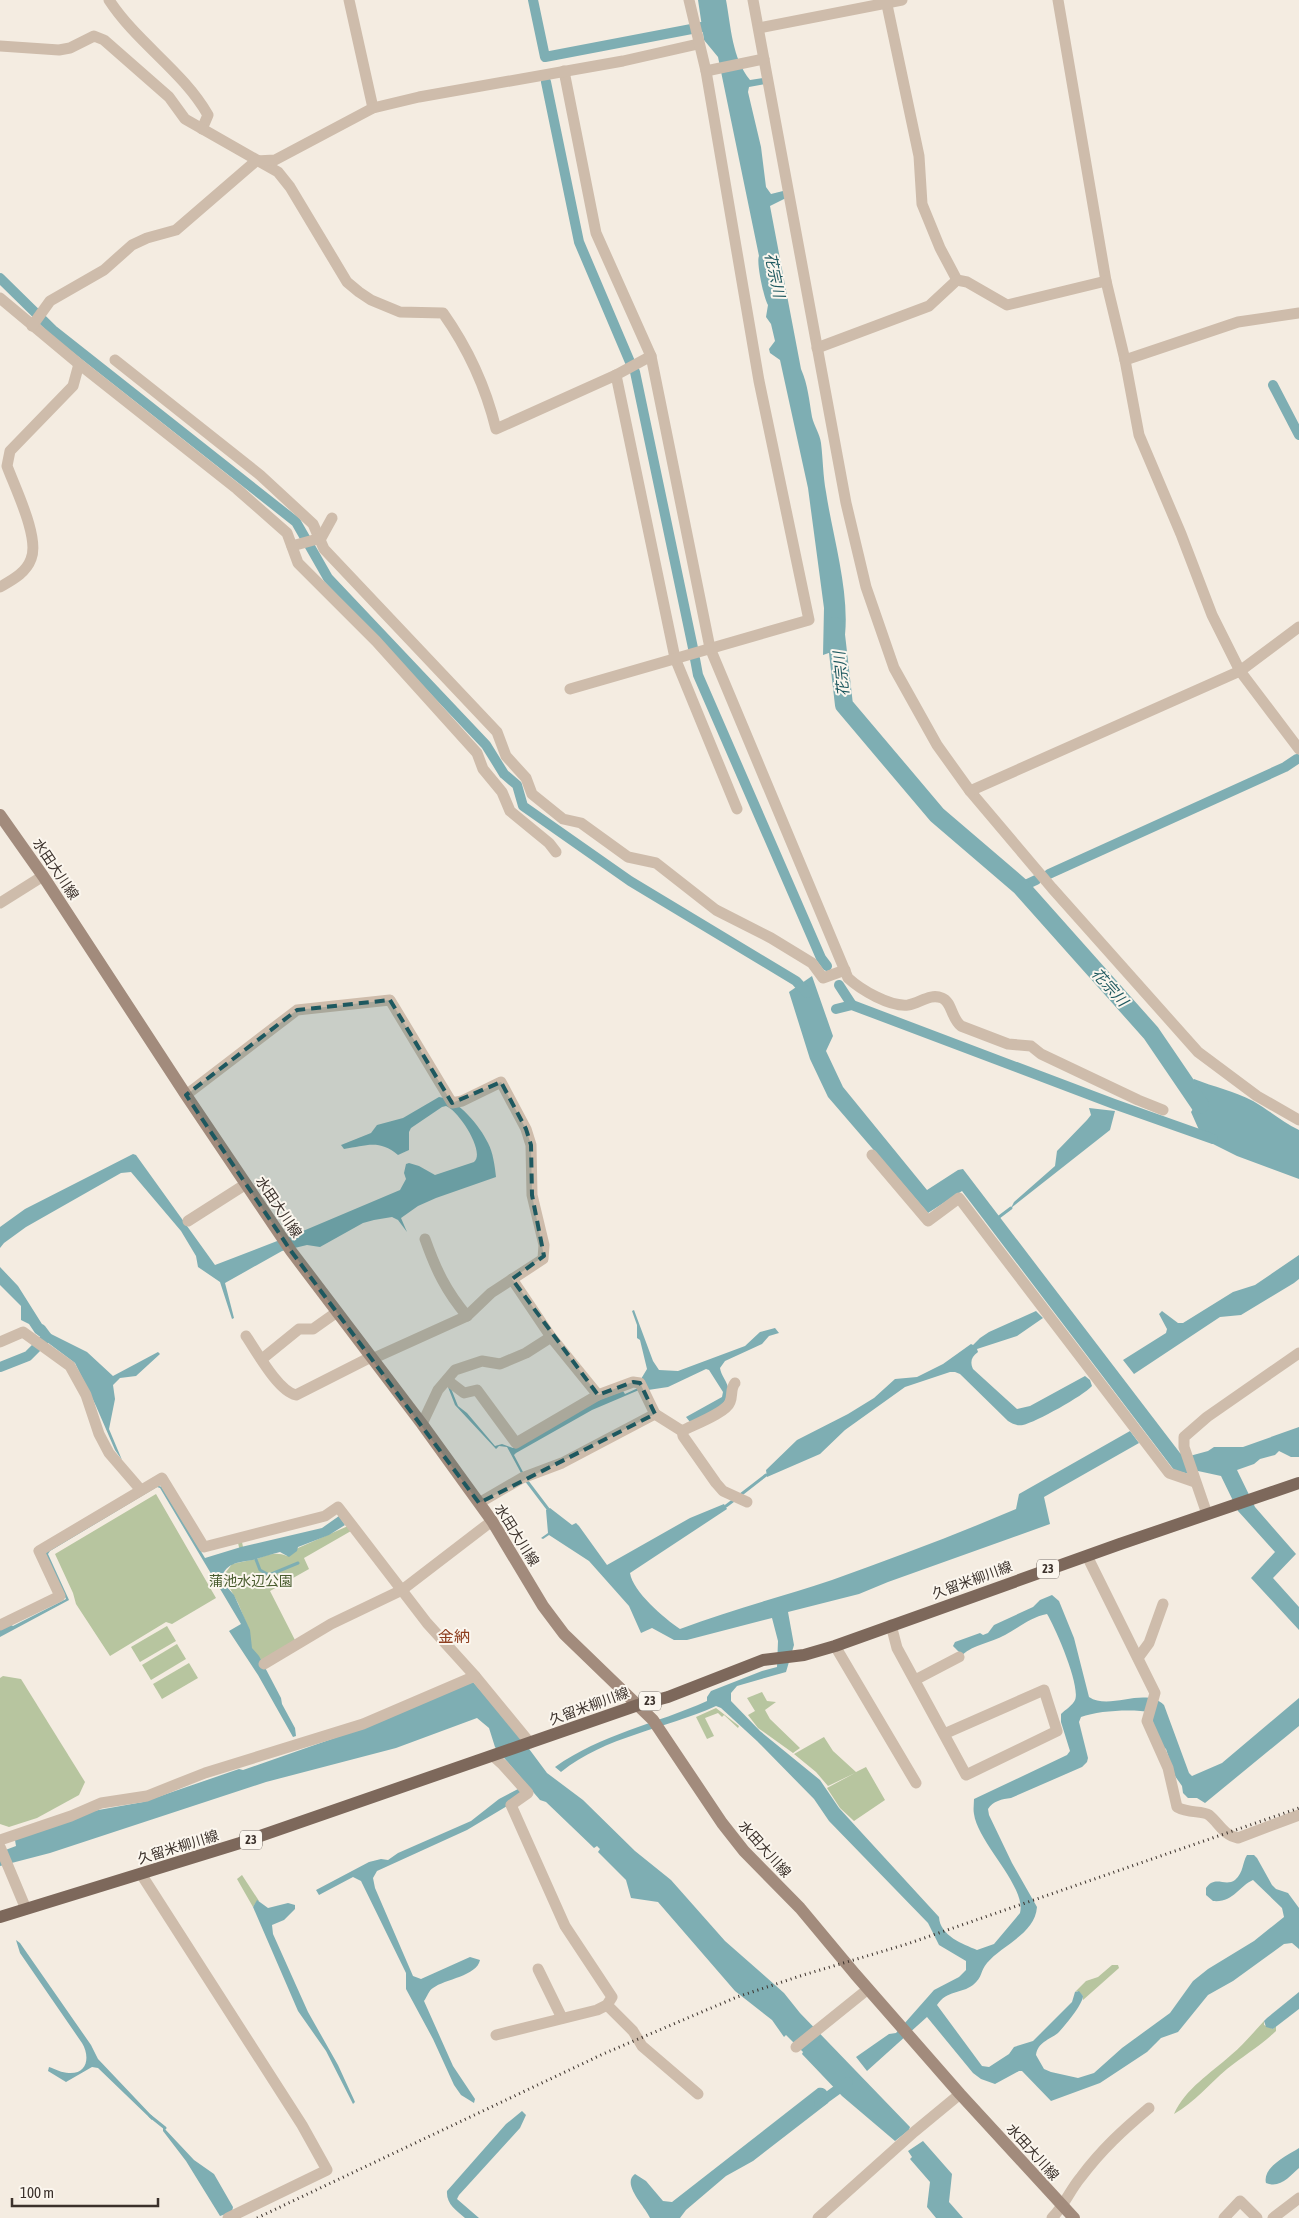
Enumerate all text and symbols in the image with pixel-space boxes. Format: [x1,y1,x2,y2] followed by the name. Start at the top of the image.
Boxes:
[762,251,788,301] water label: 花宗川
[830,649,852,697] water label: 花宗川
[30,836,82,902] street label: 水田大川線
[1089,965,1133,1011] water label: 花宗川
[253,1174,305,1240] street label: 水田大川線
[492,1501,542,1569] street label: 水田大川線
[930,1558,1014,1602] street label: 久留米柳川線
[1037,1560,1059,1578] road number: 23
[209,1573,293,1589] park label: 蒲池水辺公園
[438,1627,470,1645] district label: 金納
[547,1684,631,1728] street label: 久留米柳川線
[639,1692,661,1710] road number: 23
[736,1818,794,1880] street label: 水田大川線
[135,1827,221,1867] street label: 久留米柳川線
[240,1830,262,1850] road number: 23
[1004,2121,1062,2183] street label: 水田大川線
[12,2176,159,2208] scale bar
[20,2184,54,2201] text: 100 m

